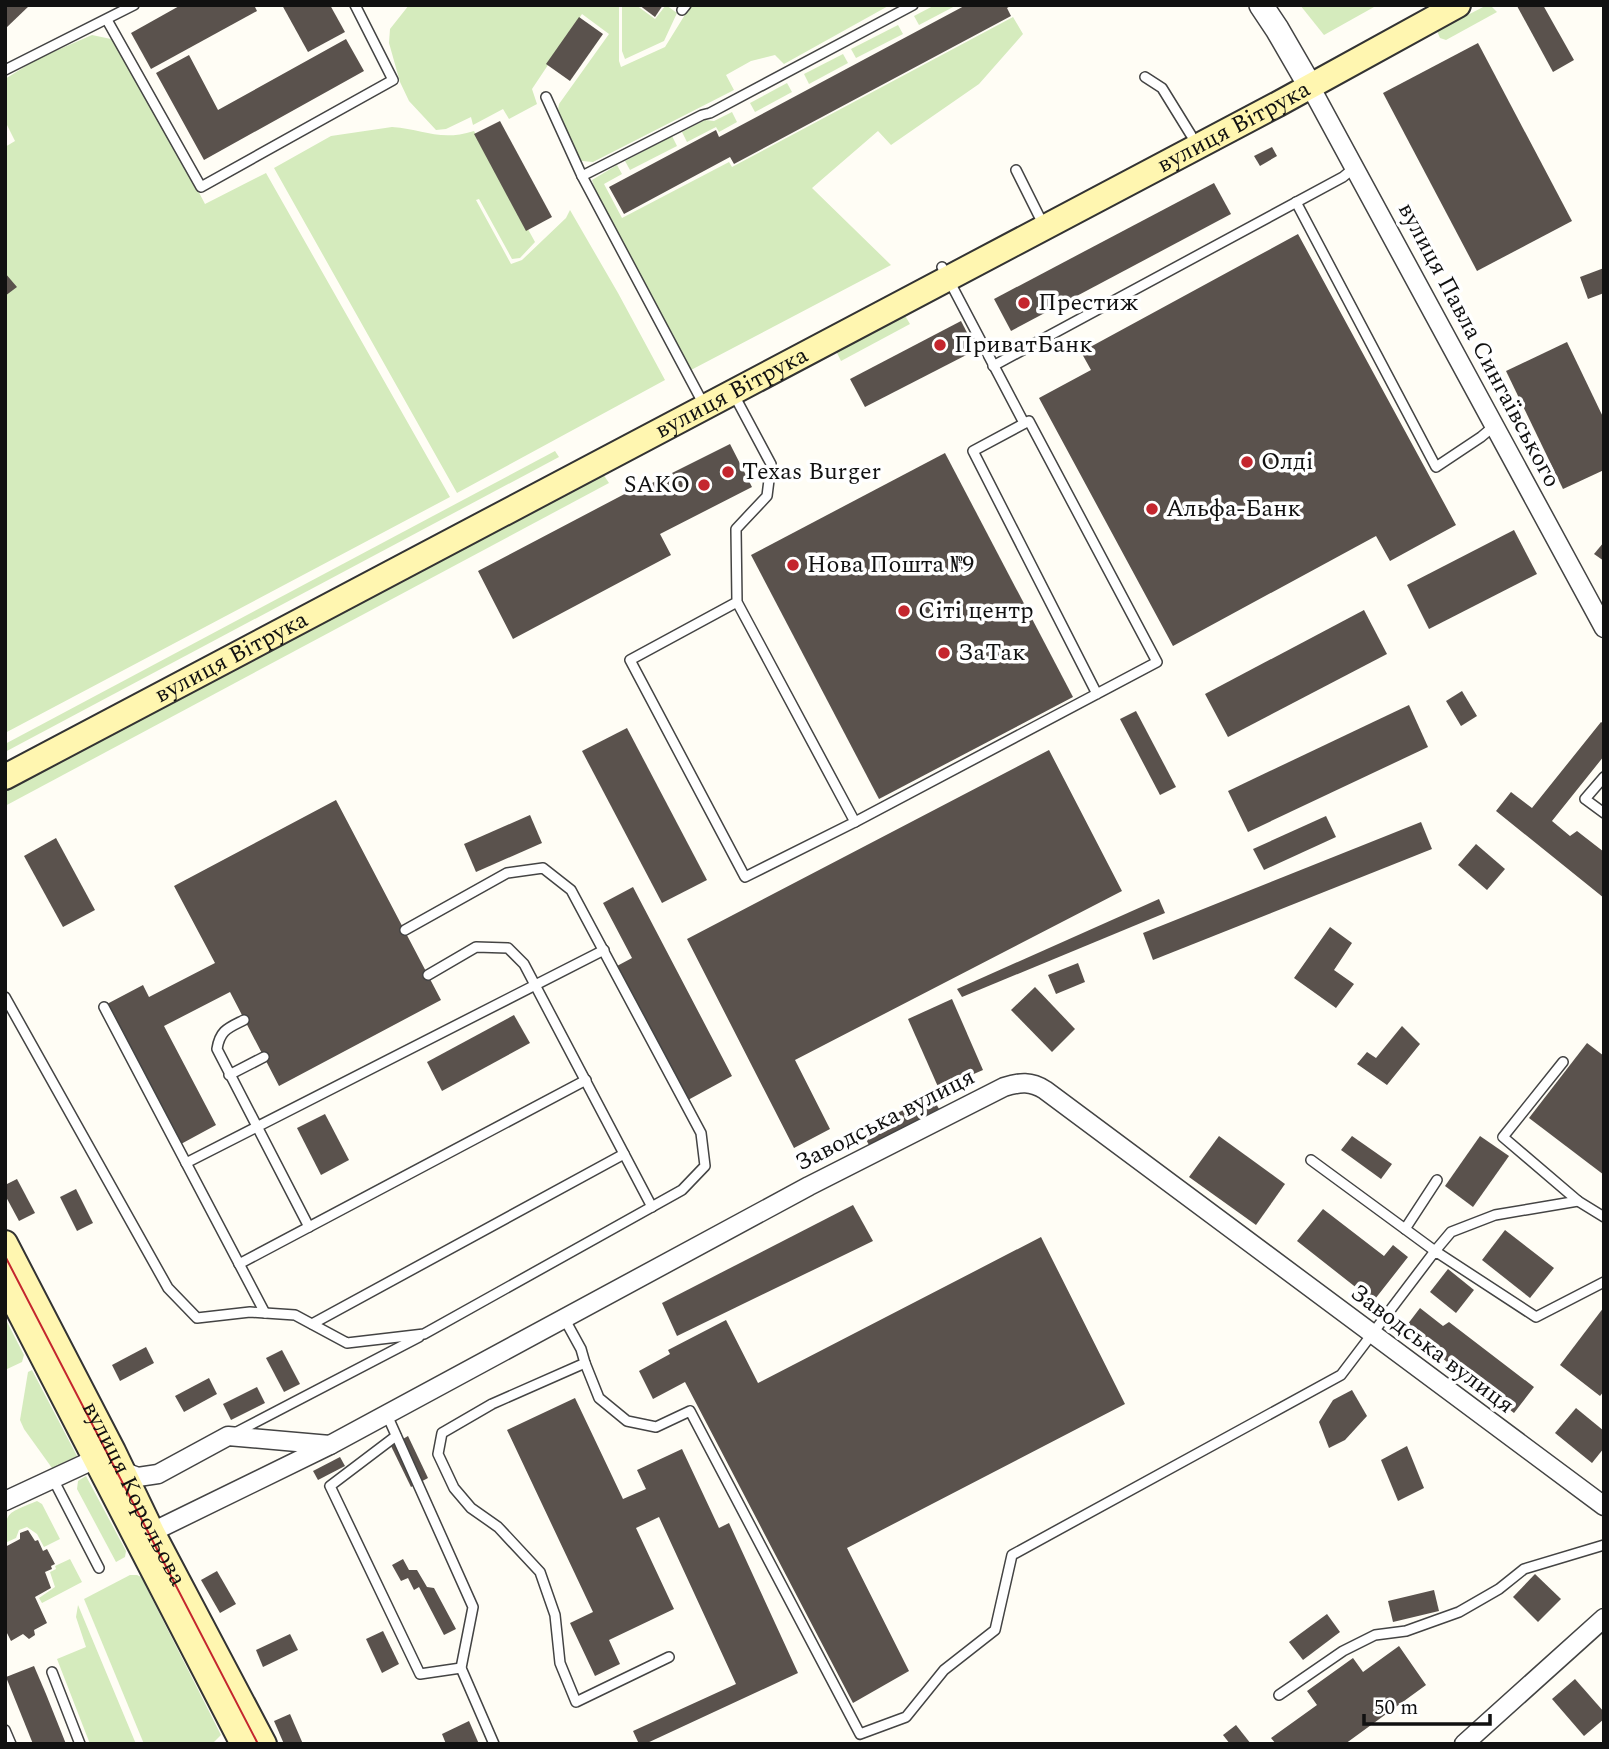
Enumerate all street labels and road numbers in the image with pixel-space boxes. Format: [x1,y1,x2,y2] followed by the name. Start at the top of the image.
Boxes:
[1151,71,1317,183] street label: вулиця Вітрука
[1388,196,1570,494] street label: вулиця Павла Сингаївського
[649,337,815,448] street label: вулиця Вітрука
[148,602,315,713] street label: вулиця Вітрука
[789,1059,981,1181] street label: Заводська вулиця
[1342,1275,1522,1423] street label: Заводська вулиця
[72,1395,196,1593] street label: вулиця Корольова

